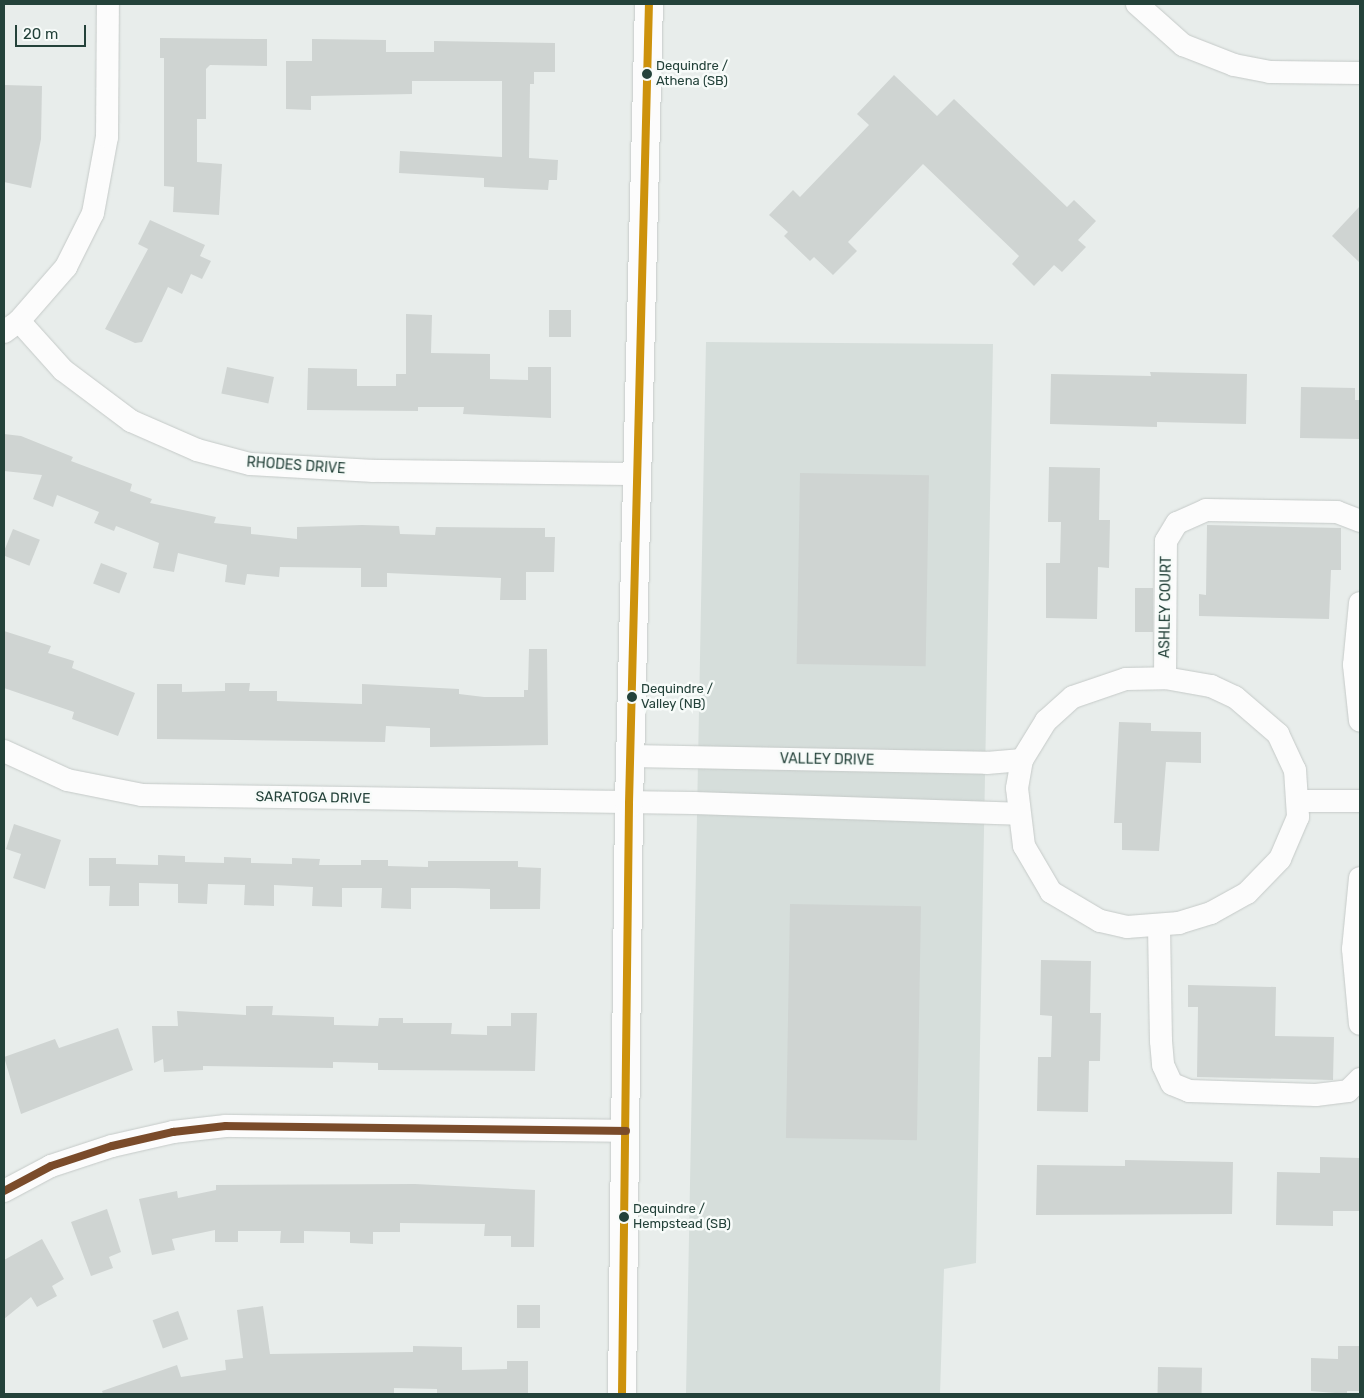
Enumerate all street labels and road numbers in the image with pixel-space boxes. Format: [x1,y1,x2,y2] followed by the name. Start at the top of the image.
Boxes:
[246,454,346,478] street label: RHODES DRIVE
[1157,556,1175,658] street label: ASHLEY COURT
[779,751,875,769] street label: VALLEY DRIVE
[255,789,371,807] street label: SARATOGA DRIVE

